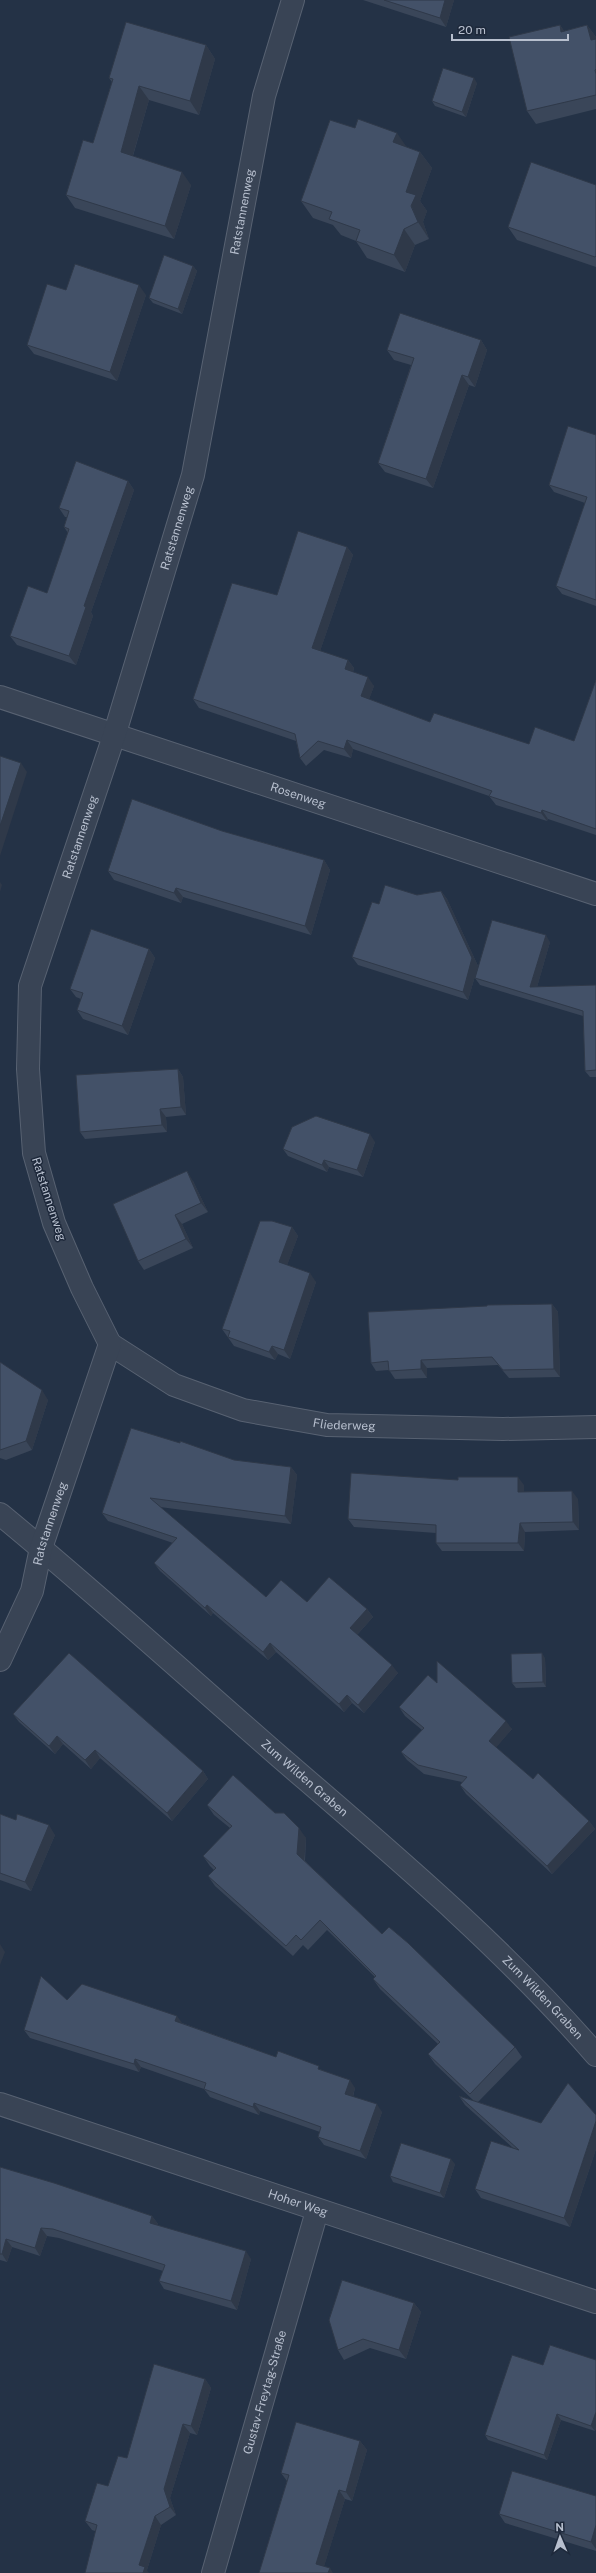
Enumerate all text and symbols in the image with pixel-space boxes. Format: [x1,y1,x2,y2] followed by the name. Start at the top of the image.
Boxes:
[452,16,568,42] scale bar
[458,23,486,37] text: 20 m
[227,168,257,256] street label: Ratstannenweg
[158,484,196,572] street label: Ratstannenweg
[269,780,328,811] street label: Rosenweg
[60,793,101,881] street label: Ratstannenweg
[29,1155,69,1243] street label: Ratstannenweg
[312,1416,376,1433] street label: Fliederweg
[31,1480,70,1567] street label: Ratstannenweg
[258,1737,351,1819] street label: Zum Wilden Graben
[499,1953,586,2042] street label: Zum Wilden Graben
[266,2187,330,2219] street label: Hoher Weg
[240,2329,289,2456] street label: Gustav-Freytag-Straße
[540,2517,580,2557] north arrow
[555,2521,564,2533] text: N

